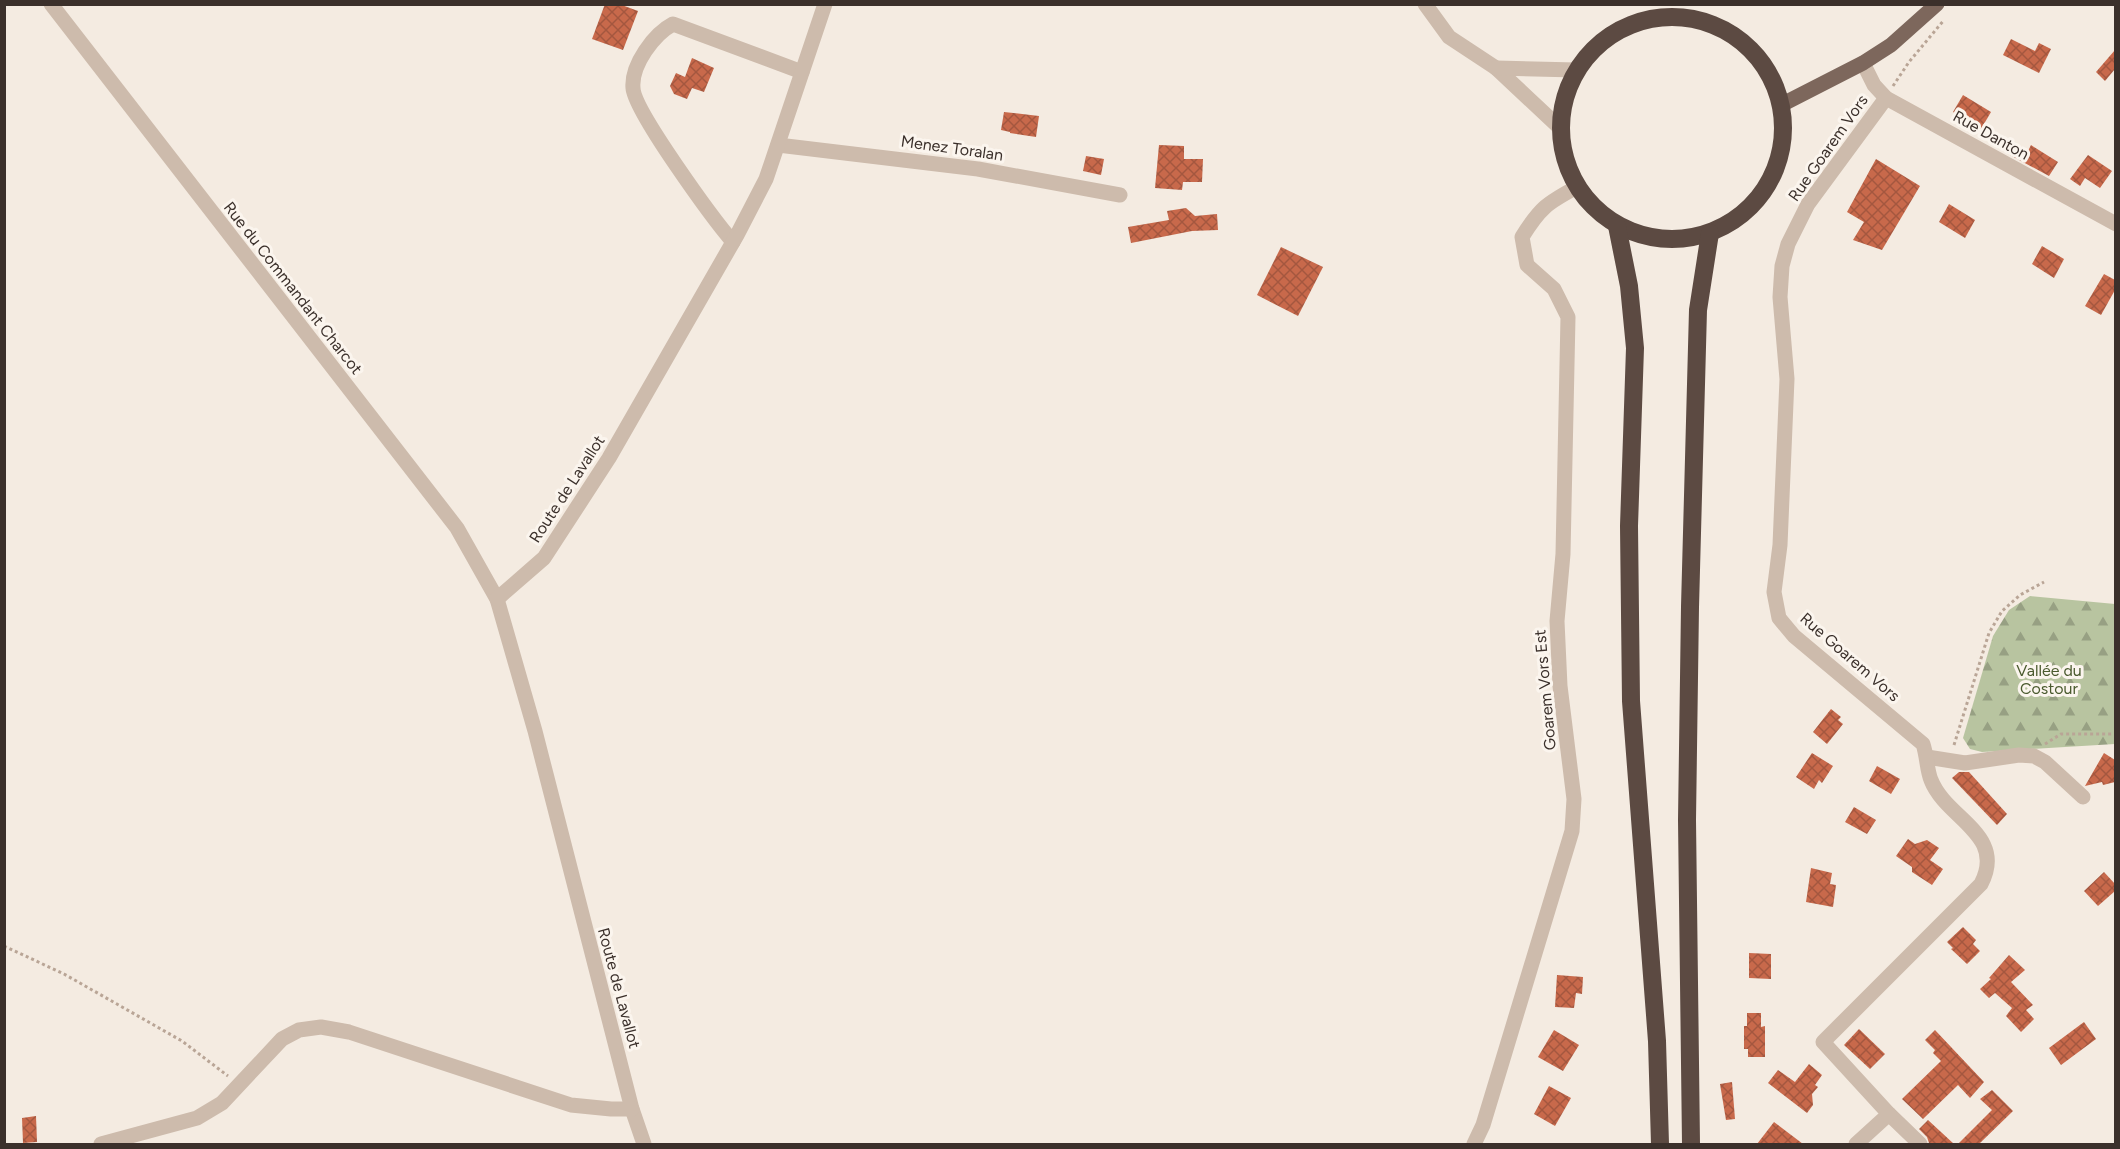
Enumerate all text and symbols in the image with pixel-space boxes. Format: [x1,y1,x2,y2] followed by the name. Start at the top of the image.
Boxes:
[1784,91,1872,205] street label: Rue Goarem Vors
[1950,106,2032,164] street label: Rue Danton
[900,131,1004,165] street label: Menez Toralan
[220,198,366,378] street label: Rue du Commandant Charcot
[525,432,609,546] street label: Route de Lavallot
[1796,609,1904,705] street label: Rue Goarem Vors
[1530,629,1560,751] street label: Goarem Vors Est
[2016,661,2082,698] park label: Vallée du Costour
[594,926,644,1050] street label: Route de Lavallot

